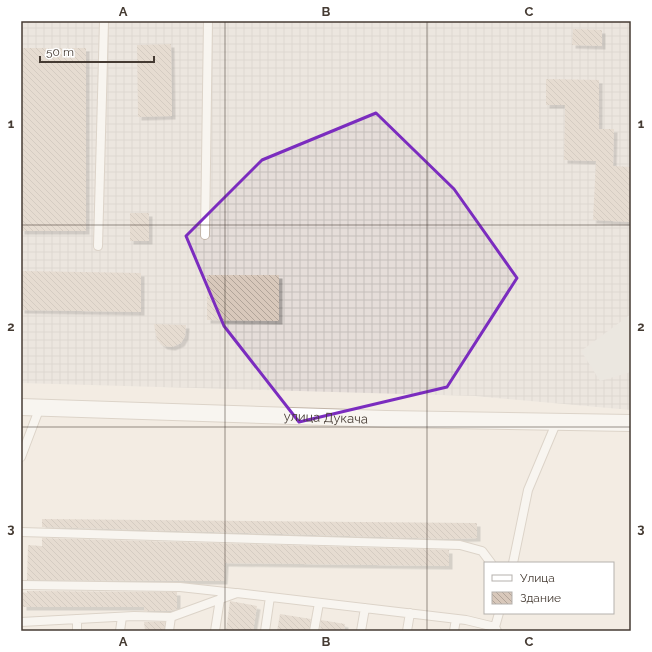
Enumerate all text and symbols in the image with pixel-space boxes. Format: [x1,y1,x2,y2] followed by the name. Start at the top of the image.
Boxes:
[119,4,128,19] text: A
[322,4,331,19] text: B
[525,4,534,19] text: C
[40,38,154,64] scale bar
[46,45,74,59] text: 50 m
[8,116,15,131] text: 1
[638,116,645,131] text: 1
[7,319,15,334] text: 2
[637,319,645,334] text: 2
[283,408,368,426] street label: улица Дукача
[7,521,15,536] text: 3
[637,521,645,536] text: 3
[484,562,614,614] legend
[520,571,555,585] text: Улица
[520,591,561,605] text: Здание
[119,634,128,649] text: A
[322,634,331,649] text: B
[525,634,534,649] text: C

